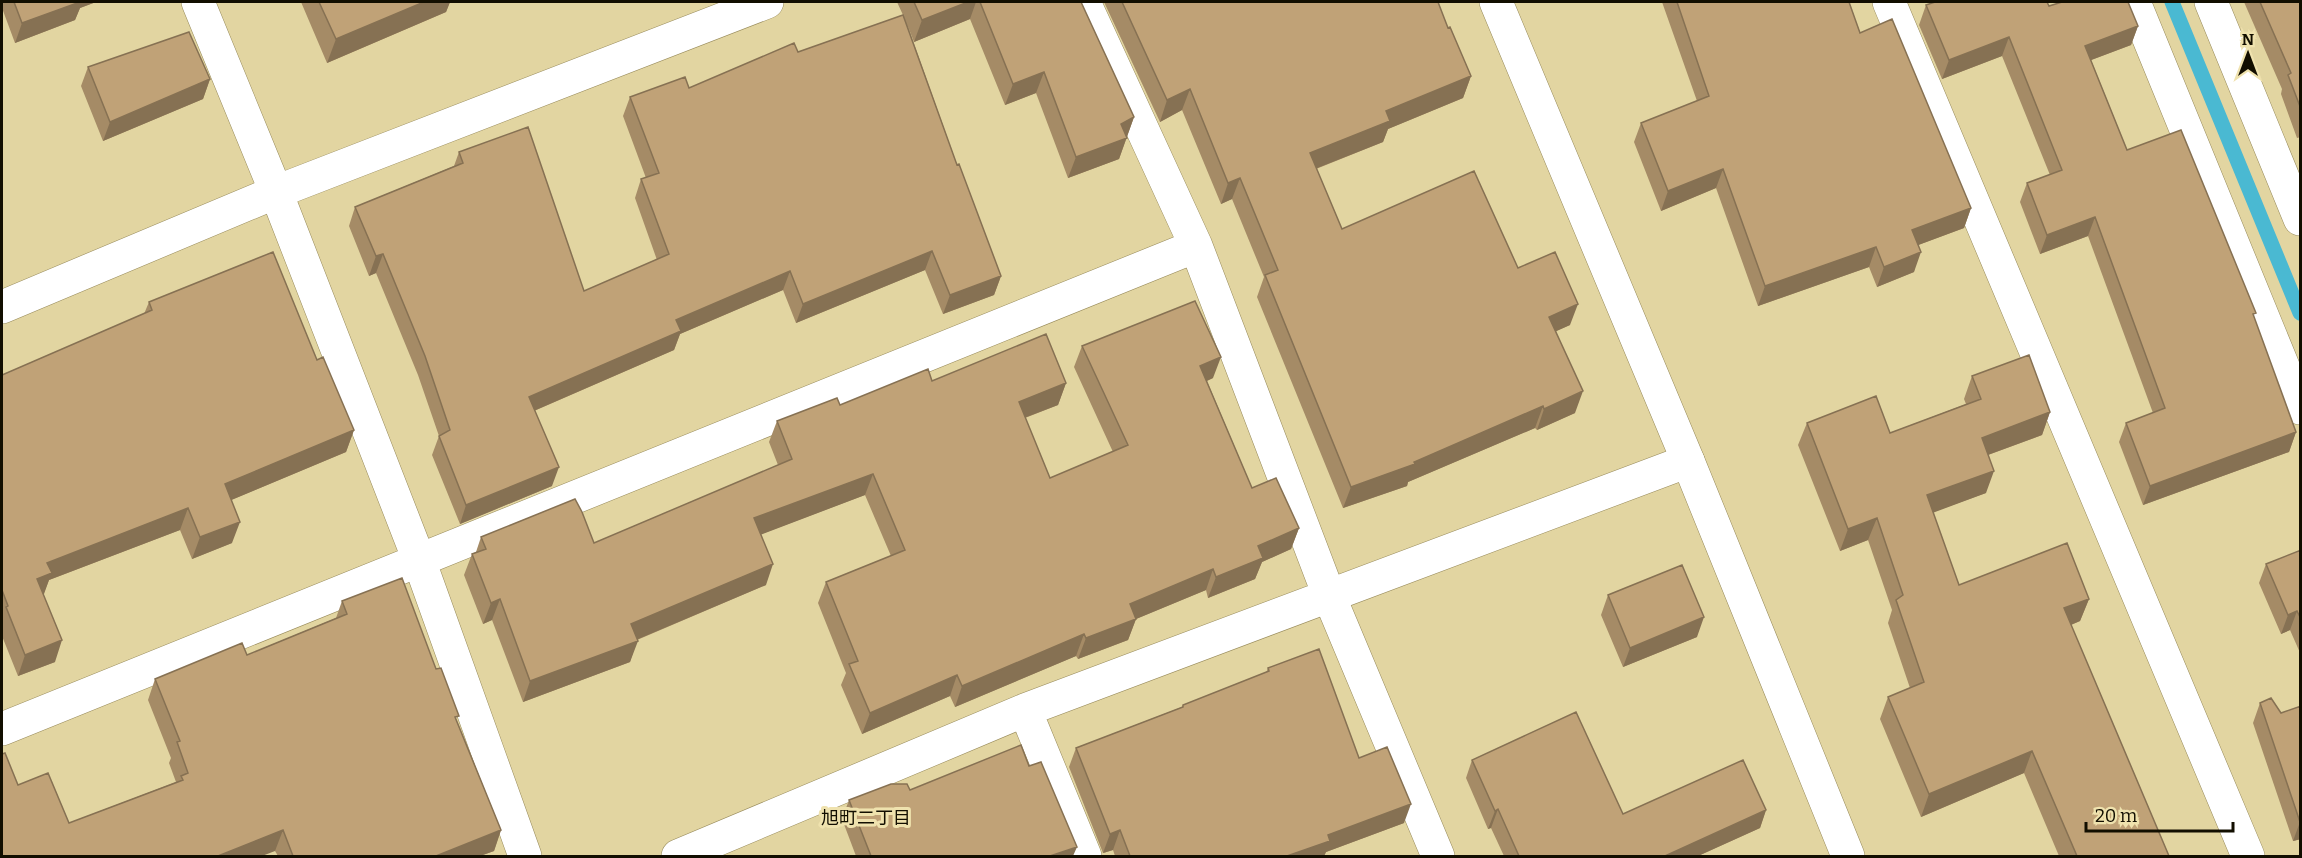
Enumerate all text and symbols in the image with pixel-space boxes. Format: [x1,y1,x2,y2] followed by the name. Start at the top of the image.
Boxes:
[2218,24,2278,84] north arrow
[2242,30,2254,49] text: N
[2086,795,2233,833] scale bar
[2095,805,2137,827] text: 20 m
[821,807,911,829] district label: 旭町二丁目

